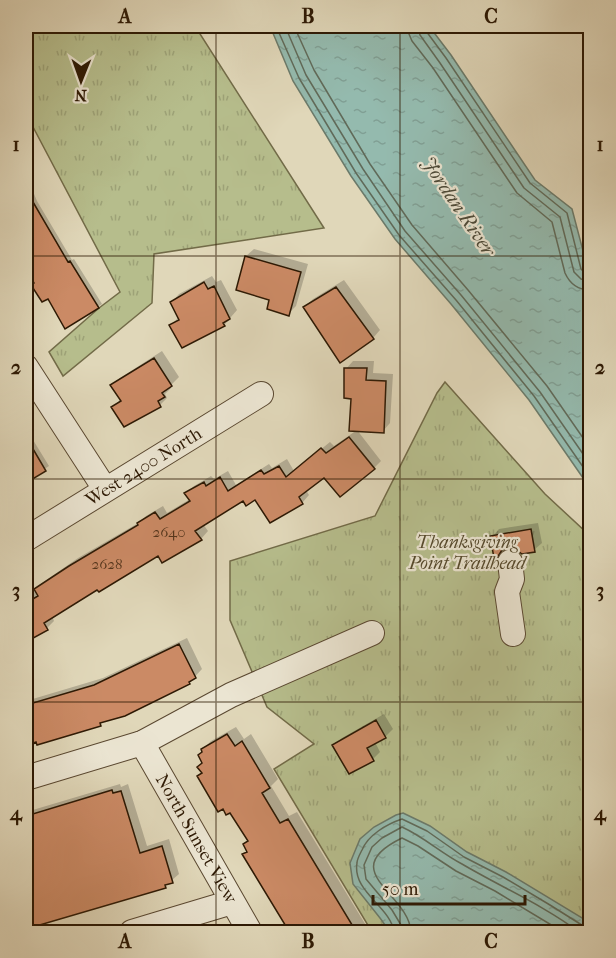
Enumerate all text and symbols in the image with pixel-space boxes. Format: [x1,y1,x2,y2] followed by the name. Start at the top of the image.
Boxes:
[117,5,133,28] text: A
[301,5,315,28] text: B
[484,5,498,28] text: C
[51,51,111,111] north arrow
[74,86,87,105] text: N
[12,133,20,156] text: 1
[596,133,604,156] text: 1
[417,152,501,262] water label: Jordan River
[11,356,21,379] text: 2
[595,356,605,379] text: 2
[81,423,206,511] street label: West 2400 North
[153,523,185,541] house number: 2640
[408,532,528,574] park label: Thanksgiving Point Trailhead
[91,555,123,573] house number: 2628
[12,579,20,602] text: 3
[596,579,604,602] text: 3
[151,770,242,908] street label: North Sunset View
[9,802,23,826] text: 4
[593,802,607,826] text: 4
[373,868,524,906] scale bar
[382,879,419,900] text: 50 m
[117,930,133,953] text: A
[301,930,315,953] text: B
[484,930,498,953] text: C

